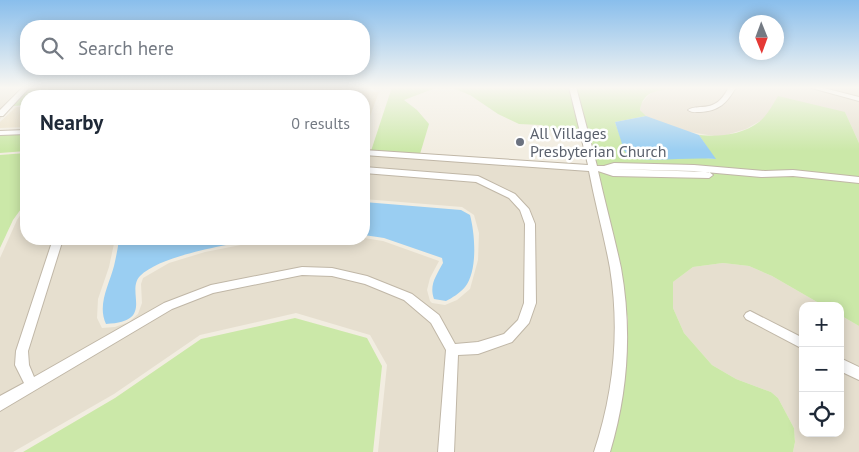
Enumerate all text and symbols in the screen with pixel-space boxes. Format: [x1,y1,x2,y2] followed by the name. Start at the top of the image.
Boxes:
[739,15,784,60] north arrow
[20,20,370,75] search box
[38,34,66,62] icon: search
[78,36,174,60] text: Search here
[40,109,103,136] text: Nearby
[291,113,350,133] text: 0 results
[530,123,667,161] place label: All Villages Presbyterian Church
[514,136,526,148] marker: All Villages Presbyterian Church
[799,302,844,437] map controls
[799,302,844,347] button: +
[799,347,844,392] button: −
[799,392,844,437] button: locate

